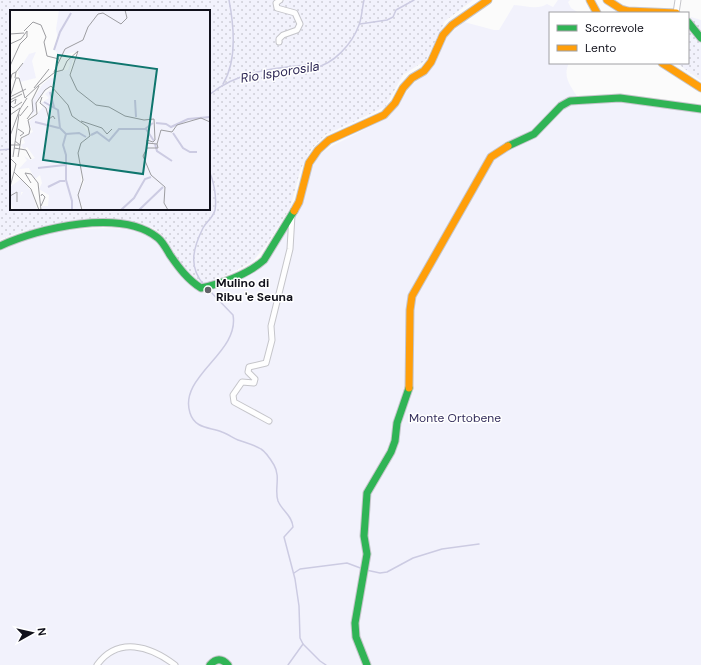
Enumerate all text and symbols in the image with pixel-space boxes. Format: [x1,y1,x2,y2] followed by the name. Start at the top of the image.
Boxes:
[10,10,210,210] inset map
[549,12,689,64] legend
[585,20,644,36] text: Scorrevole
[585,40,616,56] text: Lento
[239,57,321,87] water label: Rio Isporosila
[216,275,293,305] place label: Mulino di Ribu 'e Seuna
[203,285,213,295] marker: Mulino di Ribu 'e Seuna
[409,410,501,426] park label: Monte Ortobene
[12,613,52,653] north arrow
[34,627,49,637] text: N

